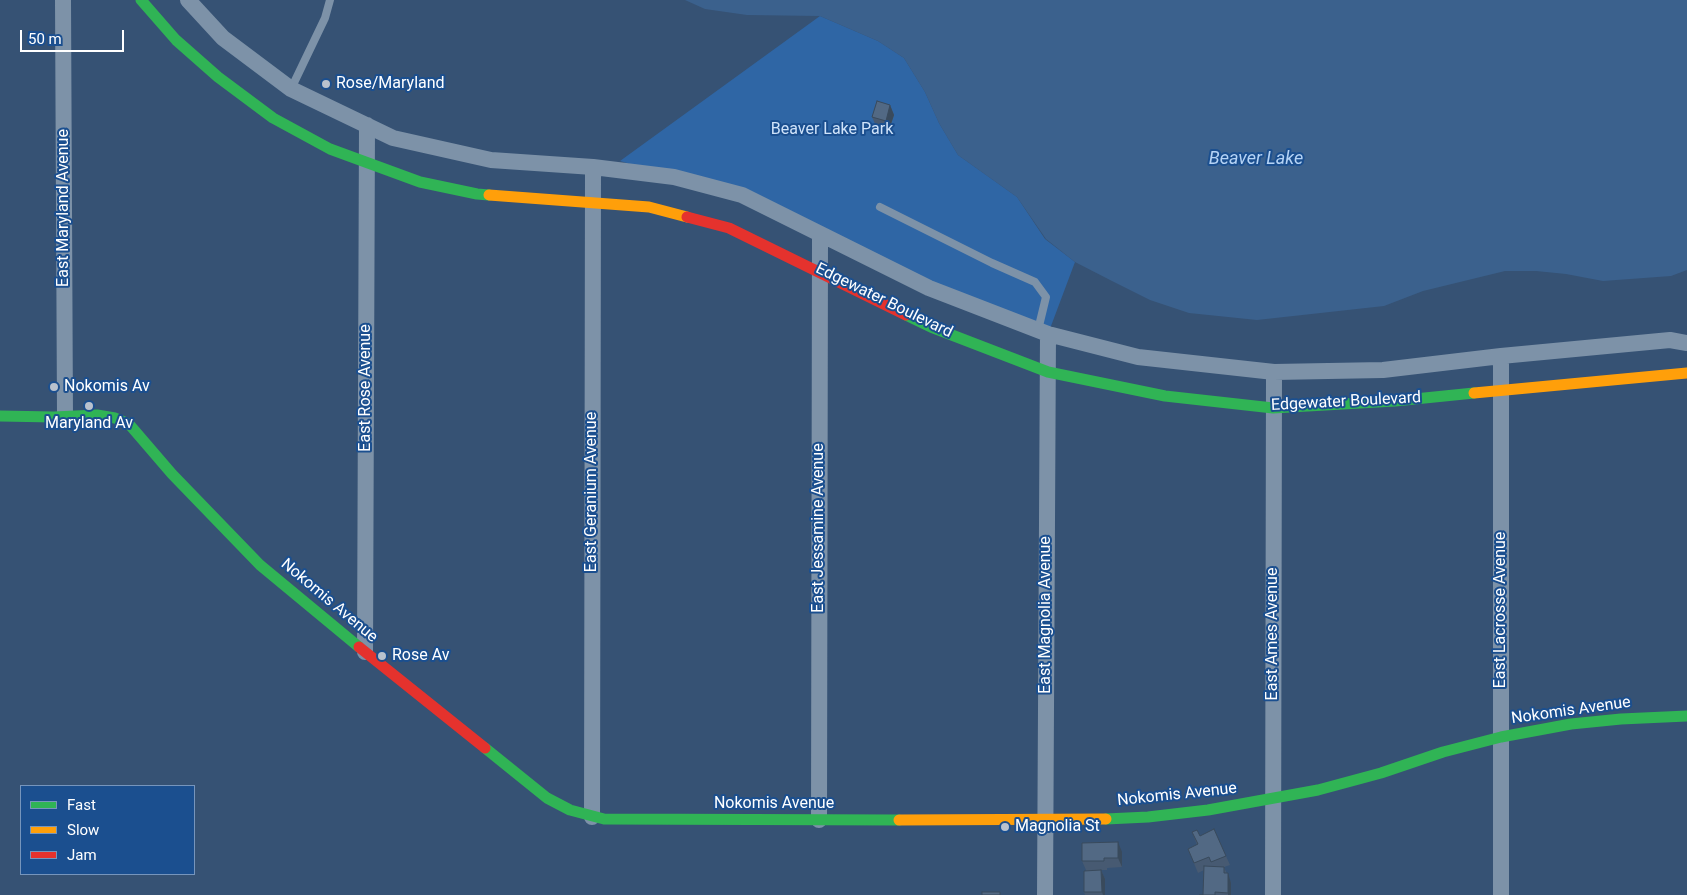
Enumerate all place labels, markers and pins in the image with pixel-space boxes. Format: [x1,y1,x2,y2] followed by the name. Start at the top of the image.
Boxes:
[336,74,445,94] place label: Rose/Maryland
[320,78,332,90] marker: Rose/Maryland
[64,377,150,397] place label: Nokomis Av
[48,381,60,393] marker: Nokomis Av
[83,400,95,412] marker: Maryland Av
[45,414,133,434] place label: Maryland Av
[392,646,449,666] place label: Rose Av
[376,650,388,662] marker: Rose Av
[1015,817,1100,837] place label: Magnolia St
[999,821,1011,833] marker: Magnolia St

